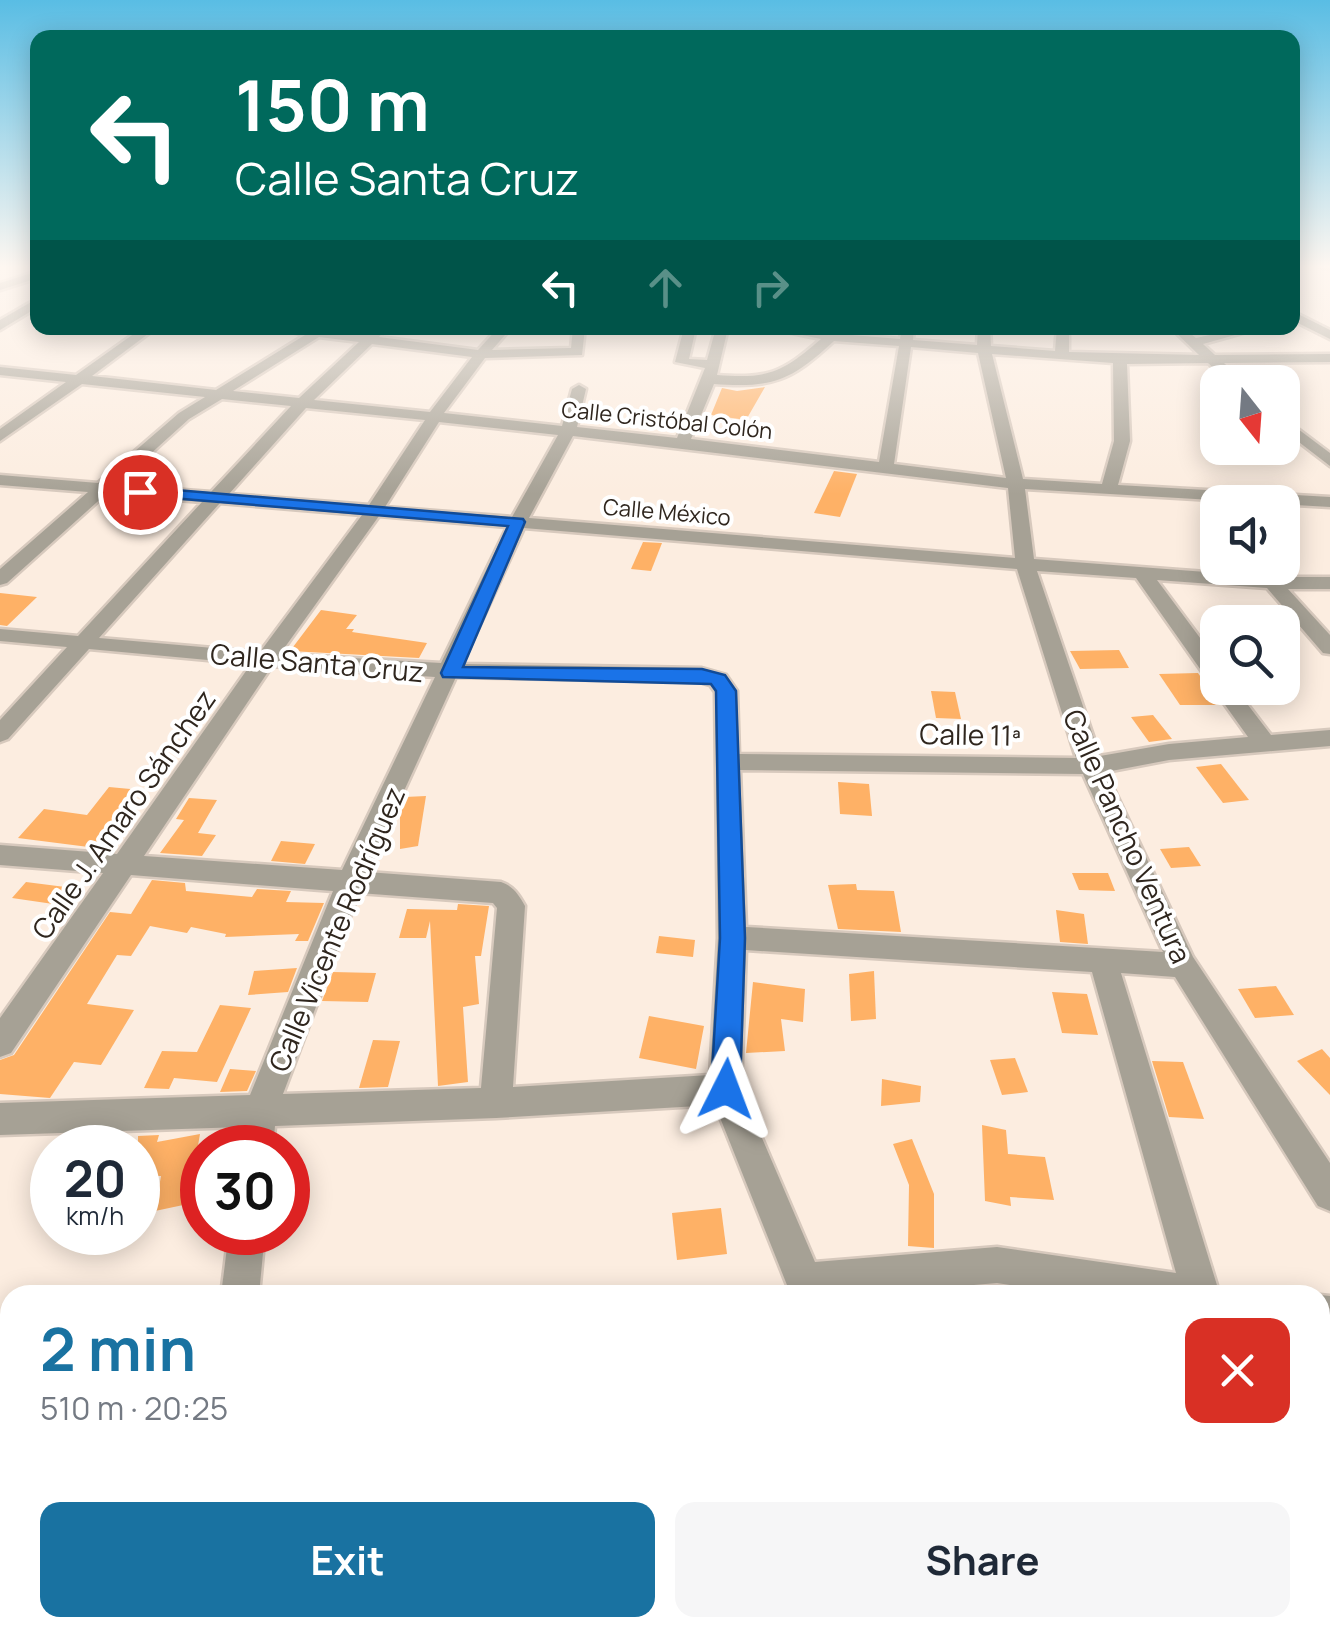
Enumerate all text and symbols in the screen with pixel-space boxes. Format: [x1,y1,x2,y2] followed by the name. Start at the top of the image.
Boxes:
[235,56,430,152] text: 150 m
[70,70,200,200] icon: left
[235,147,579,209] text: Calle Santa Cruz
[533,260,588,315] icon: left
[638,260,693,315] icon: ahead
[743,260,798,315] icon: right
[1200,365,1300,465] north arrow
[1200,365,1300,705] map controls
[560,394,774,446] street label: Calle Cristóbal Colón
[98,450,183,535] pin
[113,465,168,520] icon: arrive
[1200,485,1300,585] button: sound
[602,491,732,533] street label: Calle México
[1200,605,1300,705] button: search
[209,634,425,690] street label: Calle Santa Cruz
[22,682,224,946] street label: Calle J. Amaro Sánchez
[1055,703,1201,969] street label: Calle Pancho Ventura
[919,714,1021,754] street label: Calle 11ª
[259,781,413,1077] street label: Calle Vicente Rodríguez
[674,1037,778,1141] position arrow
[180,1125,310,1255] speed limit sign: 30
[64,1144,126,1212] text: 20
[66,1198,124,1233] text: km/h
[40,1307,196,1389] text: 2 min
[1185,1318,1290,1423] button: close
[40,1386,228,1430] text: 510 m · 20:25
[40,1502,655,1617] button: Exit
[675,1502,1290,1617] button: Share

